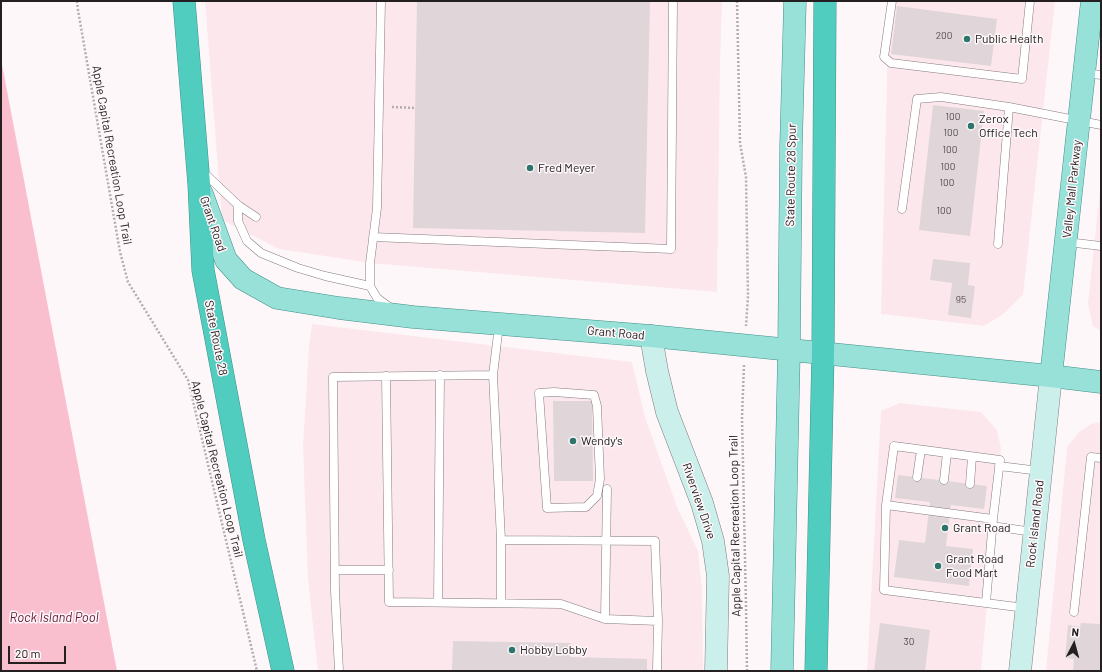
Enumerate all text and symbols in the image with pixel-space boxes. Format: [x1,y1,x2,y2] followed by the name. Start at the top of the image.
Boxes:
[936,30,952,42] house number: 200
[975,32,1043,46] place label: Public Health
[962,34,972,44] marker: Public Health
[89,64,135,246] street label: Apple Capital Recreation Loop Trail
[946,111,960,123] house number: 100
[979,112,1038,140] place label: Zerox Office Tech
[966,121,976,131] marker: Zerox Office Tech
[783,123,799,227] street label: State Route 28 Spur
[944,127,958,139] house number: 100
[1060,139,1084,239] street label: Valley Mall Parkway
[943,144,957,156] house number: 100
[538,161,595,175] place label: Fred Meyer
[941,161,955,173] house number: 100
[525,163,535,173] marker: Fred Meyer
[940,177,954,189] house number: 100
[197,194,229,254] street label: Grant Road
[937,205,951,217] house number: 100
[956,294,966,306] house number: 95
[202,299,230,377] street label: State Route 28
[587,323,645,343] street label: Grant Road
[188,379,246,559] street label: Apple Capital Recreation Loop Trail
[581,434,623,448] place label: Wendy's
[726,435,744,617] street label: Apple Capital Recreation Loop Trail
[568,436,578,446] marker: Wendy's
[679,461,719,541] street label: Riverview Drive
[1023,479,1047,569] street label: Rock Island Road
[953,521,1011,535] place label: Grant Road
[940,523,950,533] marker: Grant Road
[946,552,1004,580] place label: Grant Road Food Mart
[933,561,943,571] marker: Grant Road Food Mart
[9,610,99,626] water label: Rock Island Pool
[1054,624,1094,664] north arrow
[1071,625,1080,638] text: N
[904,636,914,648] house number: 30
[10,638,68,664] scale bar
[520,643,587,657] place label: Hobby Lobby
[507,645,517,655] marker: Hobby Lobby
[15,646,41,660] text: 20 m

